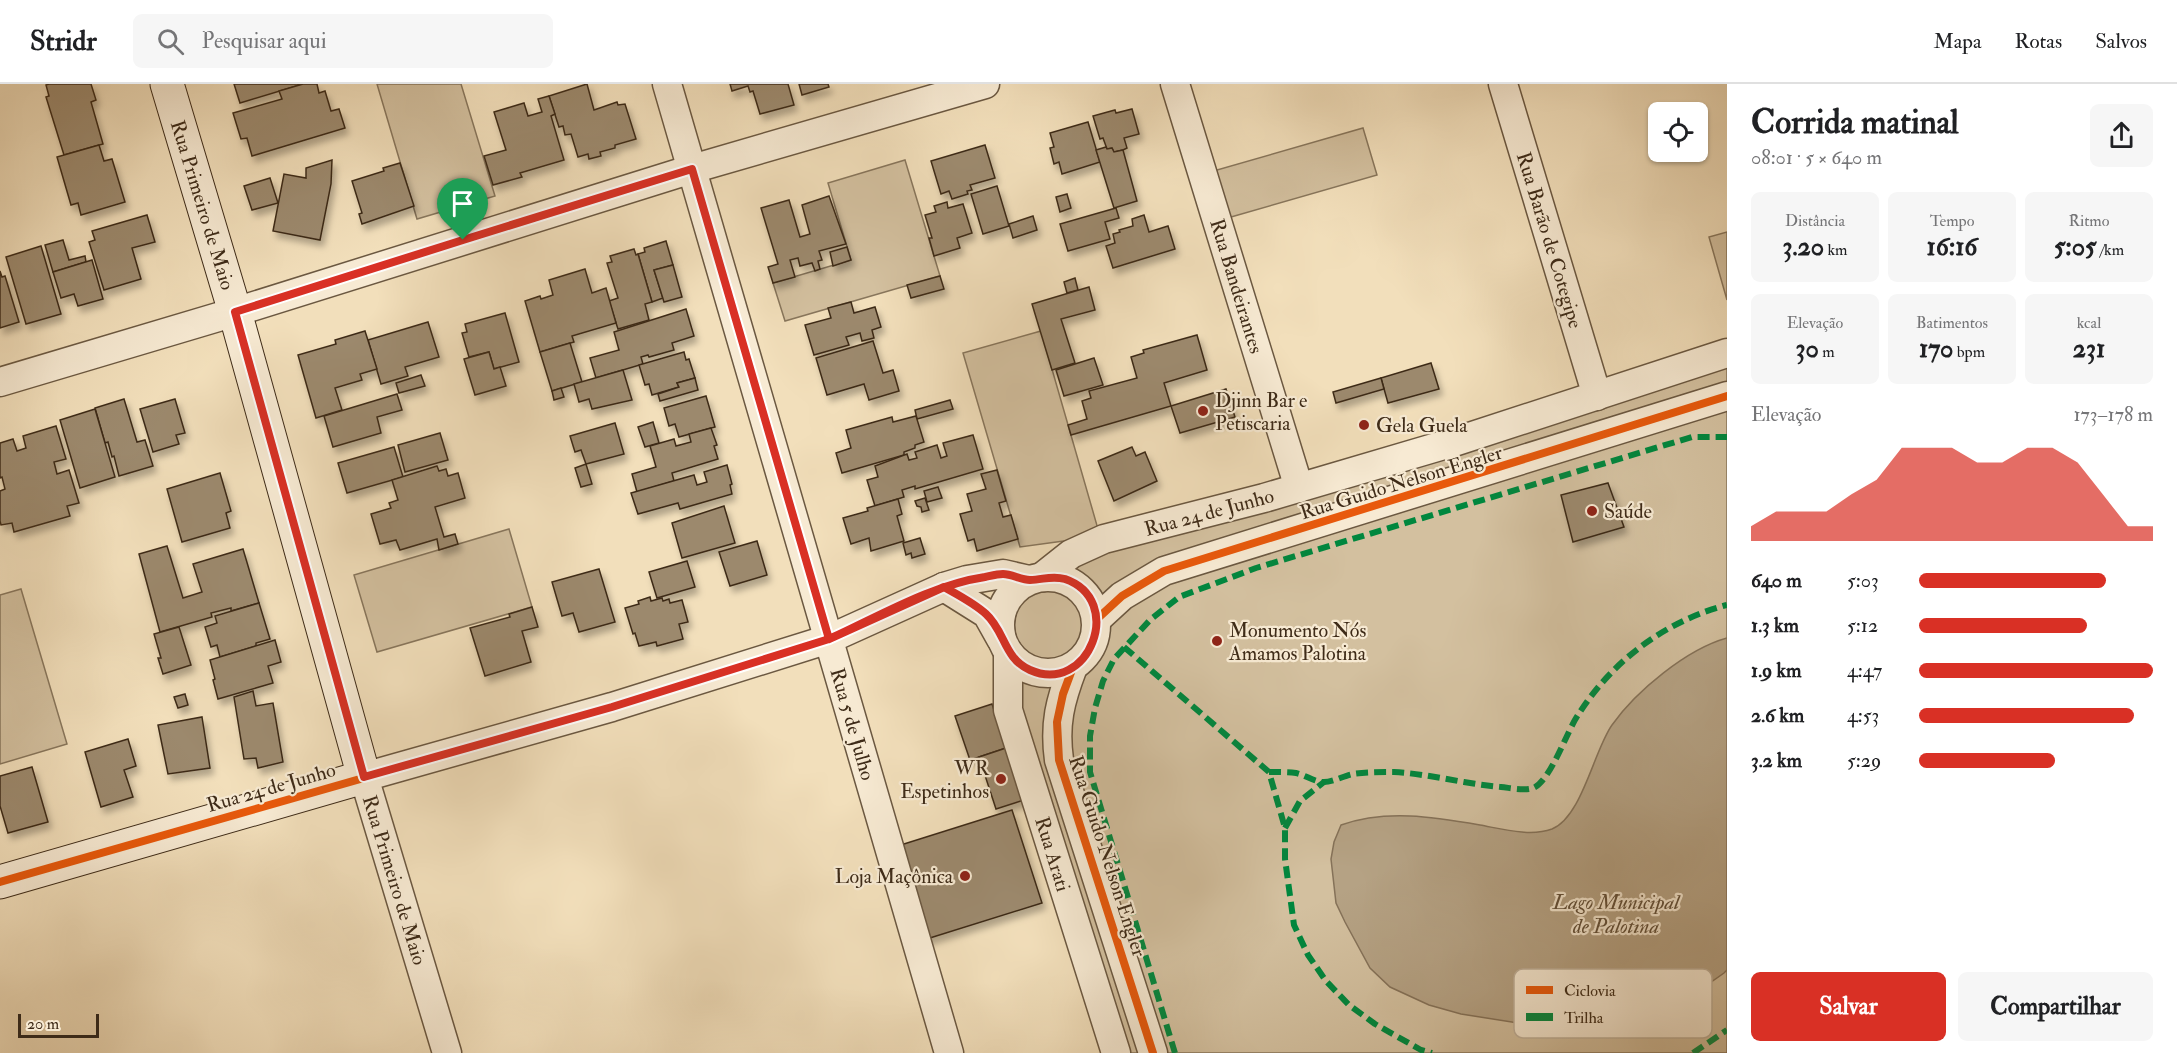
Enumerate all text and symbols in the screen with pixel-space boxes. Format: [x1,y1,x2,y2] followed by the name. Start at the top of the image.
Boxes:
[133,14,553,68] search box
[30,24,97,59] text: Stridr
[154,25,187,58] icon: search
[202,27,327,55] text: Pesquisar aqui
[1934,28,1982,55] text: Mapa
[2015,28,2062,55] text: Rotas
[2095,28,2147,55] text: Salvos
[1648,102,1708,162] map controls
[1648,102,1708,162] button: locate
[1751,102,1959,143] text: Corrida matinal
[2090,104,2153,167] button: share
[165,117,240,293] street label: Rua Primeiro de Maio
[1751,145,1882,170] text: 08:01 · 5 × 640 m
[1510,149,1588,332] street label: Rua Barão de Cotegipe
[437,178,488,240] pin
[446,187,479,220] icon: arrive
[1785,211,1845,231] text: Distância
[1930,211,1974,231] text: Tempo
[2069,211,2109,231] text: Ritmo
[1204,216,1269,357] street label: Rua Bandeirantes
[1783,231,1824,263] text: 3.20
[1927,231,1977,263] text: 16:16
[2054,231,2097,263] text: 5:05
[1824,240,1847,260] text: km
[2097,240,2124,260] text: /km
[1787,313,1843,333] text: Elevação
[1916,313,1988,333] text: Batimentos
[2077,313,2101,333] text: kcal
[1795,333,1819,365] text: 30
[1919,333,1953,365] text: 170
[2073,333,2105,365] text: 231
[1819,342,1835,362] text: m
[1953,342,1985,362] text: bpm
[1215,388,1307,436] place label: Djinn Bar e Petiscaria
[1751,402,1821,427] text: Elevação
[2073,402,2153,427] text: 173–178 m
[1196,404,1210,418] marker: Djinn Bar e Petiscaria
[1376,413,1468,438] place label: Gela Guela
[1357,418,1371,432] marker: Gela Guela
[1297,440,1506,525] street label: Rua Guido Nelson Engler
[1142,483,1277,542] street label: Rua 24 de Junho
[1604,499,1652,524] place label: Saúde
[1585,504,1599,518] marker: Saúde
[1751,568,1802,593] text: 640 m
[1847,568,1879,593] text: 5:03
[1751,613,1799,638] text: 1.3 km
[1847,613,1878,638] text: 5:12
[1228,618,1367,666] place label: Monumento Nós Amamos Palotina
[1210,634,1224,648] marker: Monumento Nós Amamos Palotina
[1751,658,1802,683] text: 1.9 km
[1847,658,1882,683] text: 4:47
[825,665,880,783] street label: Rua 5 de Julho
[1751,703,1804,728] text: 2.6 km
[1847,703,1879,728] text: 4:53
[1751,748,1802,773] text: 3.2 km
[1847,748,1881,773] text: 5:29
[1063,752,1152,961] street label: Rua Guido Nelson Engler
[900,756,990,805] place label: WR Espetinhos
[204,757,338,818] street label: Rua 24 de Junho
[994,772,1008,786] marker: WR Espetinhos
[357,792,432,968] street label: Rua Primeiro de Maio
[1029,814,1076,895] street label: Rua Arati
[835,864,954,889] place label: Loja Maçônica
[958,869,972,883] marker: Loja Maçônica
[1552,889,1681,940] water label: Lago Municipal de Palotina
[1514,969,1712,1038] legend
[1751,972,1946,1041] button: Salvar
[1958,972,2153,1041] button: Compartilhar
[1564,981,1616,1001] text: Ciclovia
[1564,1008,1604,1028] text: Trilha
[18,1011,99,1038] scale bar
[27,1014,59,1034] text: 20 m

